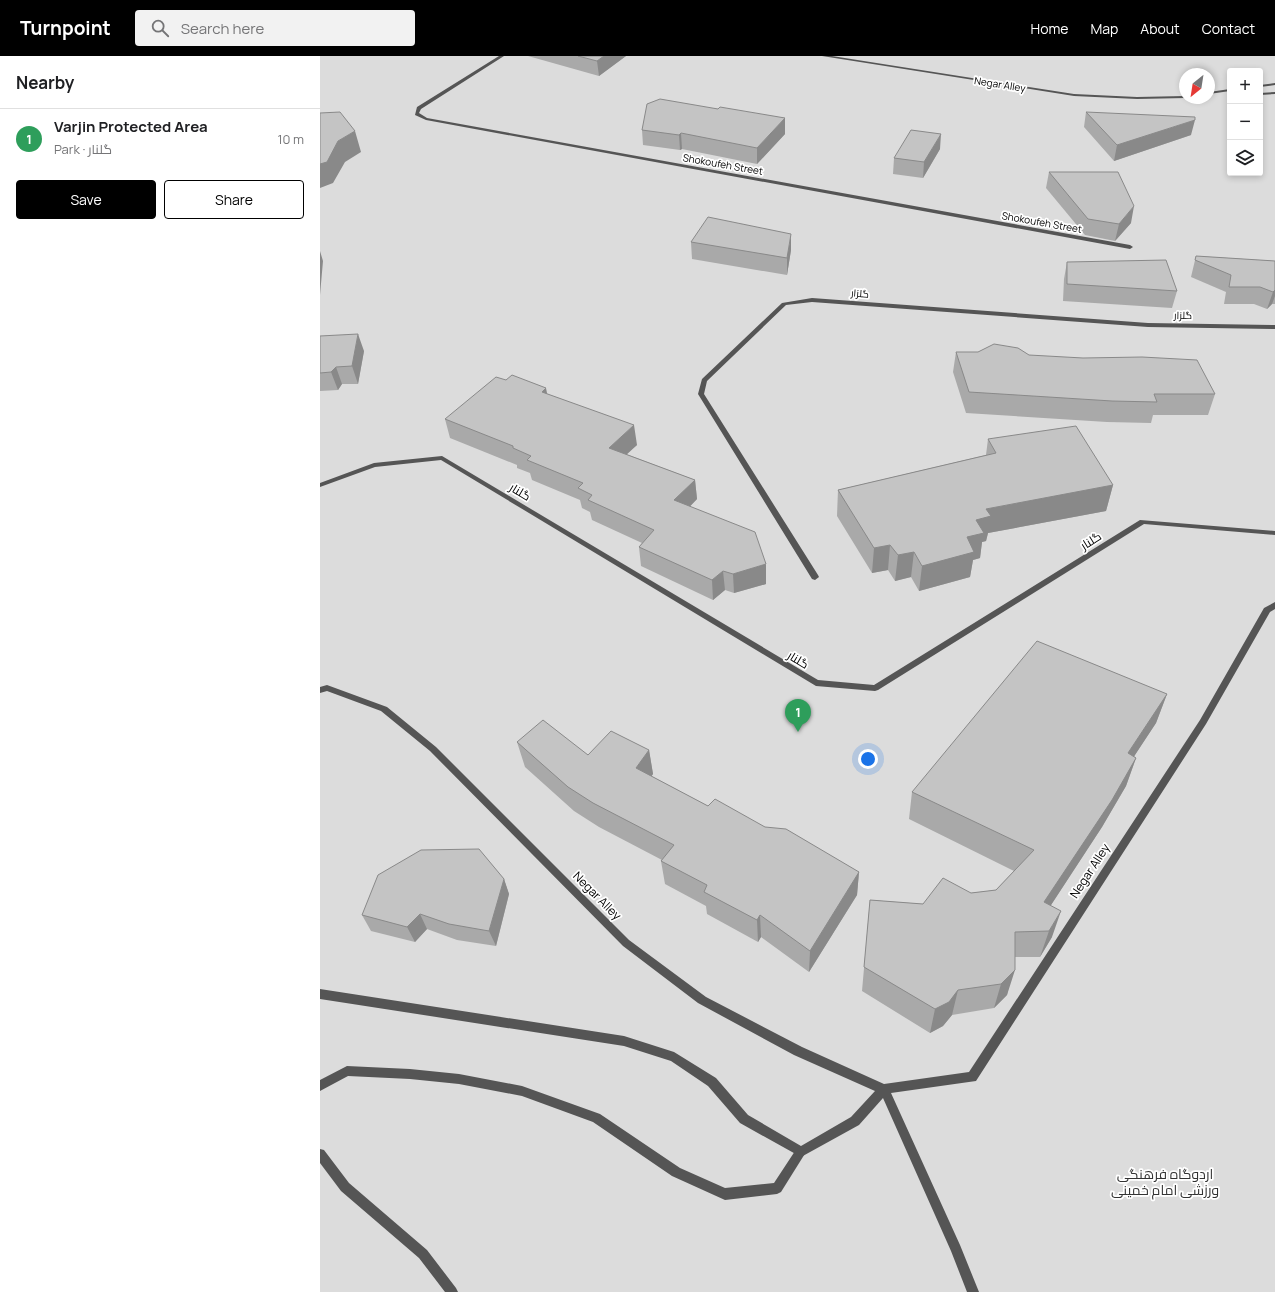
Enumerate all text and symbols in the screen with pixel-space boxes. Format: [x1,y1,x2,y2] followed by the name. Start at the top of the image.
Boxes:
[135,10,415,46] search box
[20,15,111,41] text: Turnpoint
[149,17,171,39] icon: search
[181,18,264,39] text: Search here
[1031,19,1068,38] text: Home
[1090,19,1118,38] text: Map
[1140,19,1180,38] text: About
[1202,19,1255,38] text: Contact
[1179,68,1215,104] north arrow
[1227,68,1263,176] map controls
[1227,68,1263,104] button: +
[16,71,74,94] text: Nearby
[973,73,1027,95] street label: Negar Alley
[1227,104,1263,140] button: −
[54,116,208,137] text: Varjin Protected Area
[26,130,32,148] text: 1
[277,130,304,148] text: 10 m
[54,140,112,158] text: Park · گلنار
[1227,140,1263,176] button: layers
[682,150,764,178] street label: Shokoufeh Street
[16,180,156,219] button: Save
[164,180,304,219] button: Share
[1001,208,1083,236] street label: Shokoufeh Street
[849,285,870,301] street label: گلزار
[1173,308,1192,322] street label: گلزار
[506,478,534,505] street label: گلنار
[1076,528,1105,554] street label: گلنار
[784,646,812,673] street label: گلنار
[785,699,811,732] pin: 1
[858,749,878,769] your location
[1066,839,1114,901] street label: Negar Alley
[569,868,626,924] street label: Negar Alley
[1111,1164,1219,1200] park label: اردوگاه فرهنگی ورزشی امام خمینی

